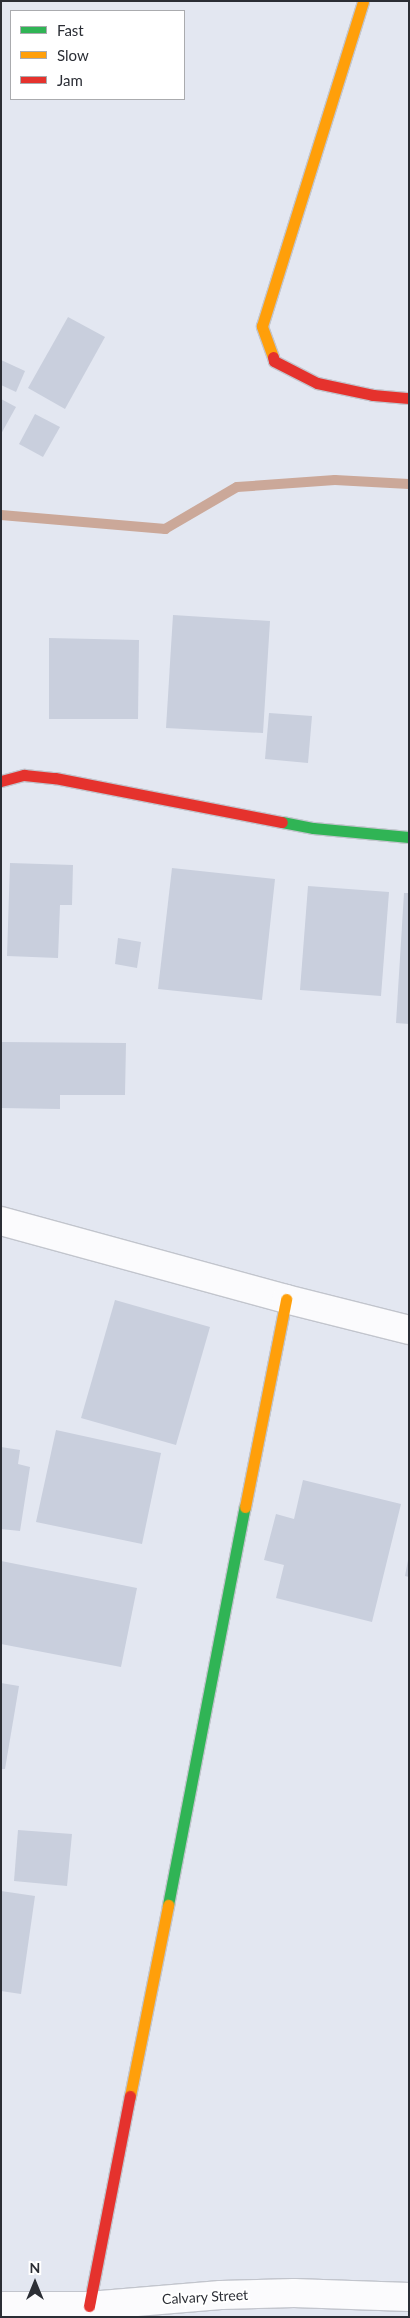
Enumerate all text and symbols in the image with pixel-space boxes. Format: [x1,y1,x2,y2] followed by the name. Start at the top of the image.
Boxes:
[10,10,185,100] legend
[57,21,84,39] text: Fast
[57,46,89,64] text: Slow
[57,71,83,89] text: Jam
[10,2258,60,2308] north arrow
[30,2259,40,2276] text: N
[161,2286,249,2308] street label: Calvary Street

